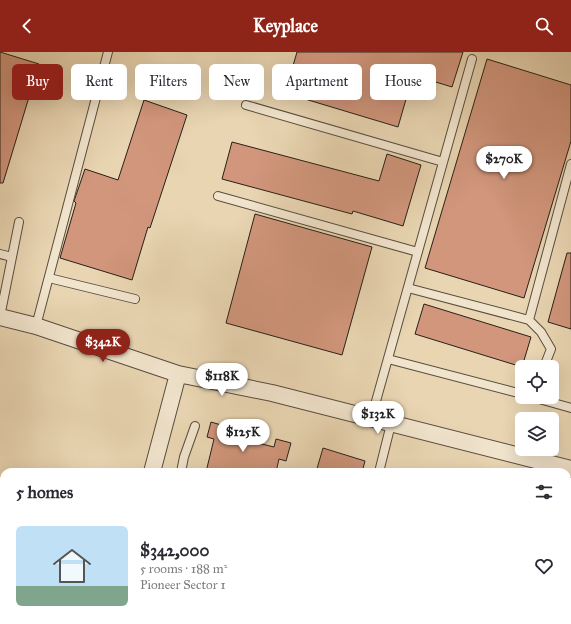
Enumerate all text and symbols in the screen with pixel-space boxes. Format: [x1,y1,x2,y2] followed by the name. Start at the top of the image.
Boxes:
[16,15,38,37] icon: back
[253,15,318,37] text: Keyplace
[533,15,555,37] icon: search
[12,64,63,100] chip: Buy
[71,64,127,100] chip: Rent
[135,64,201,100] chip: Filters
[209,64,264,100] chip: New
[272,64,362,100] chip: Apartment
[370,64,436,100] chip: House
[476,146,532,180] pin: $270K
[485,151,523,167] text: $270K
[75,329,131,363] pin: $342K
[85,334,121,350] text: $342K
[515,360,559,456] map controls
[515,360,559,404] button: locate
[194,363,250,397] pin: $118K
[205,368,239,384] text: $118K
[350,401,406,435] pin: $132K
[361,406,395,422] text: $132K
[515,412,559,456] button: layers
[215,419,271,453] pin: $125K
[226,424,260,440] text: $125K
[533,481,555,503] icon: filters
[16,482,73,503] text: 5 homes
[140,540,209,561] text: $342,000
[48,542,96,590] icon: home
[533,555,555,577] icon: heart
[140,561,227,577] text: 5 rooms · 188 m²
[140,577,226,593] text: Pioneer Sector 1

